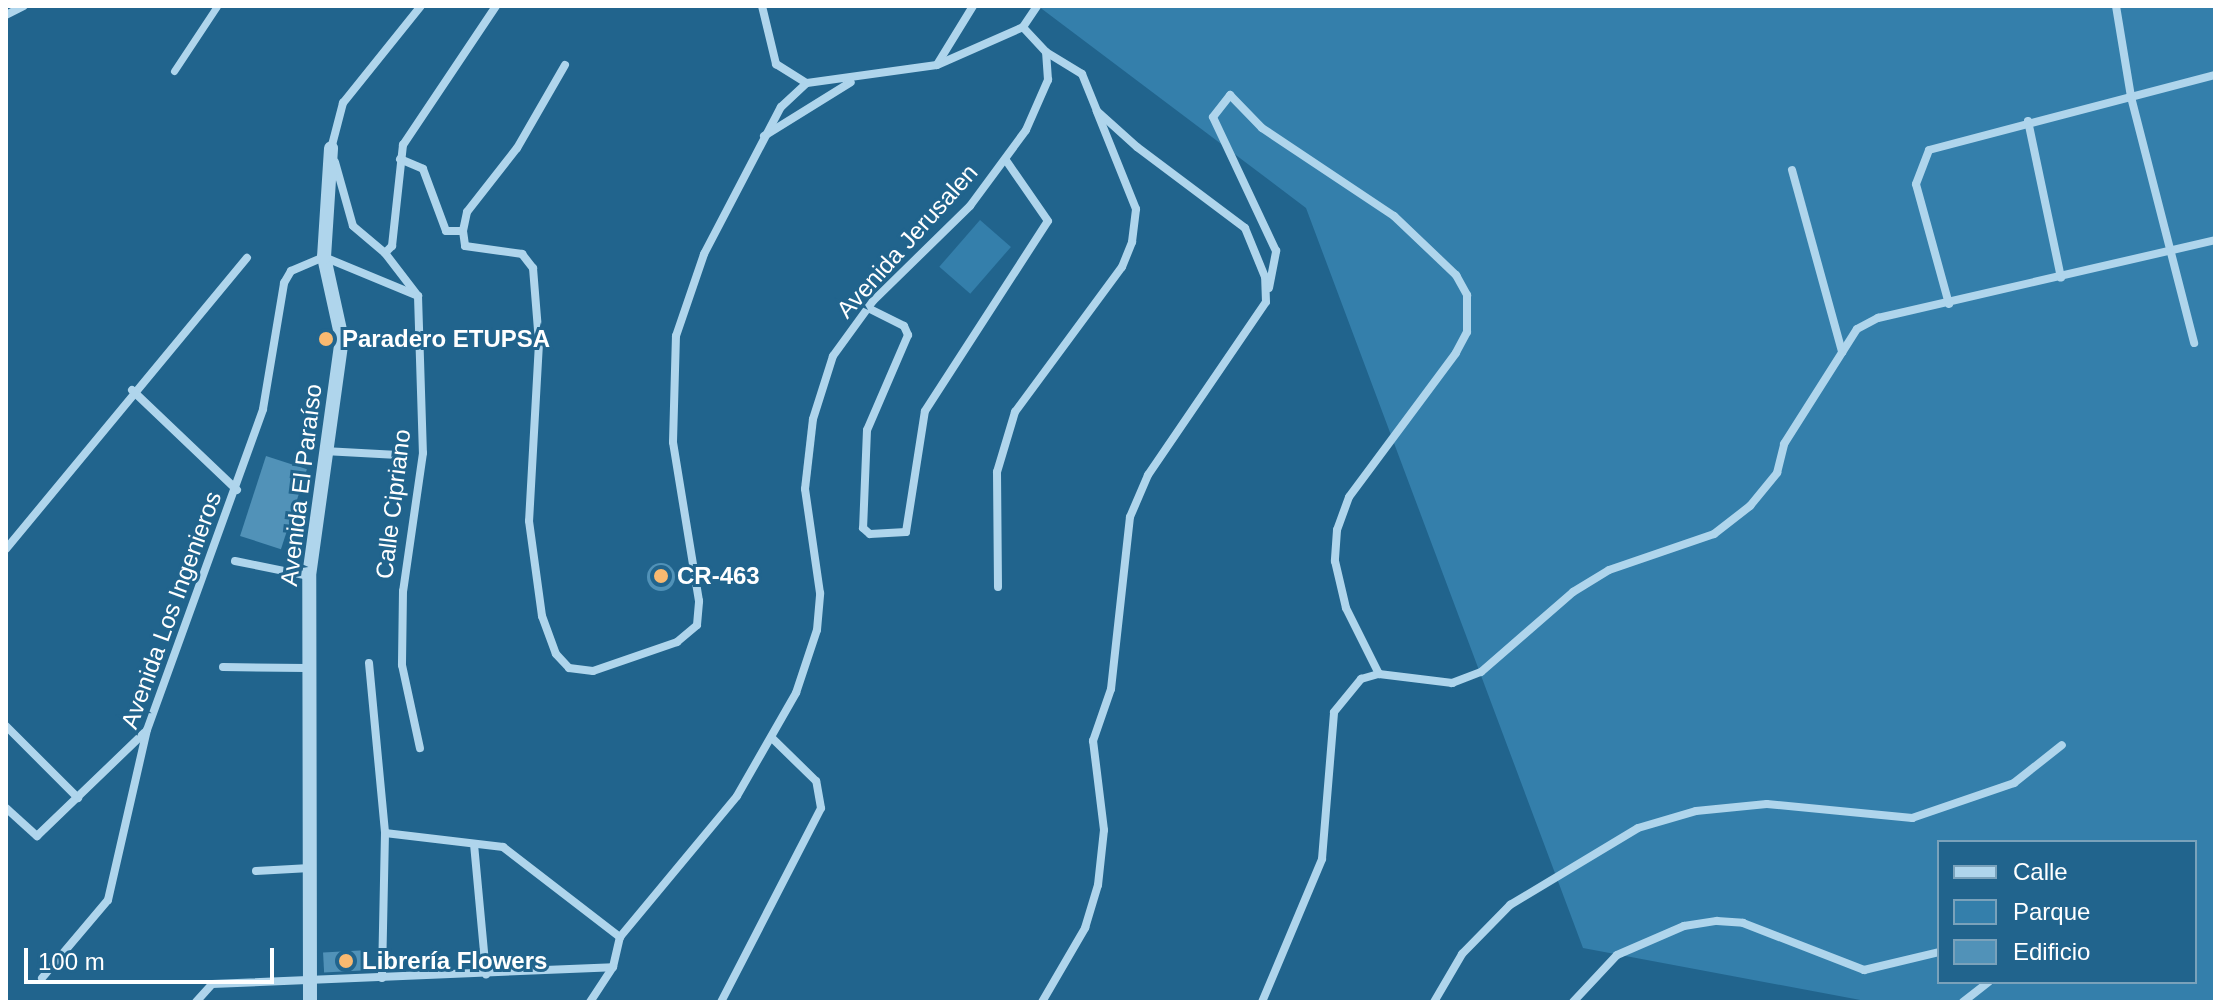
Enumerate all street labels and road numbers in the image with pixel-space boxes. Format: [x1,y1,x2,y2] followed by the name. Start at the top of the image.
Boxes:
[830,158,984,324] street label: Avenida Jerusalen
[274,382,328,588] street label: Avenida El Paraíso
[370,427,416,581] street label: Calle Cipriano
[115,487,227,733] street label: Avenida Los Ingenieros

